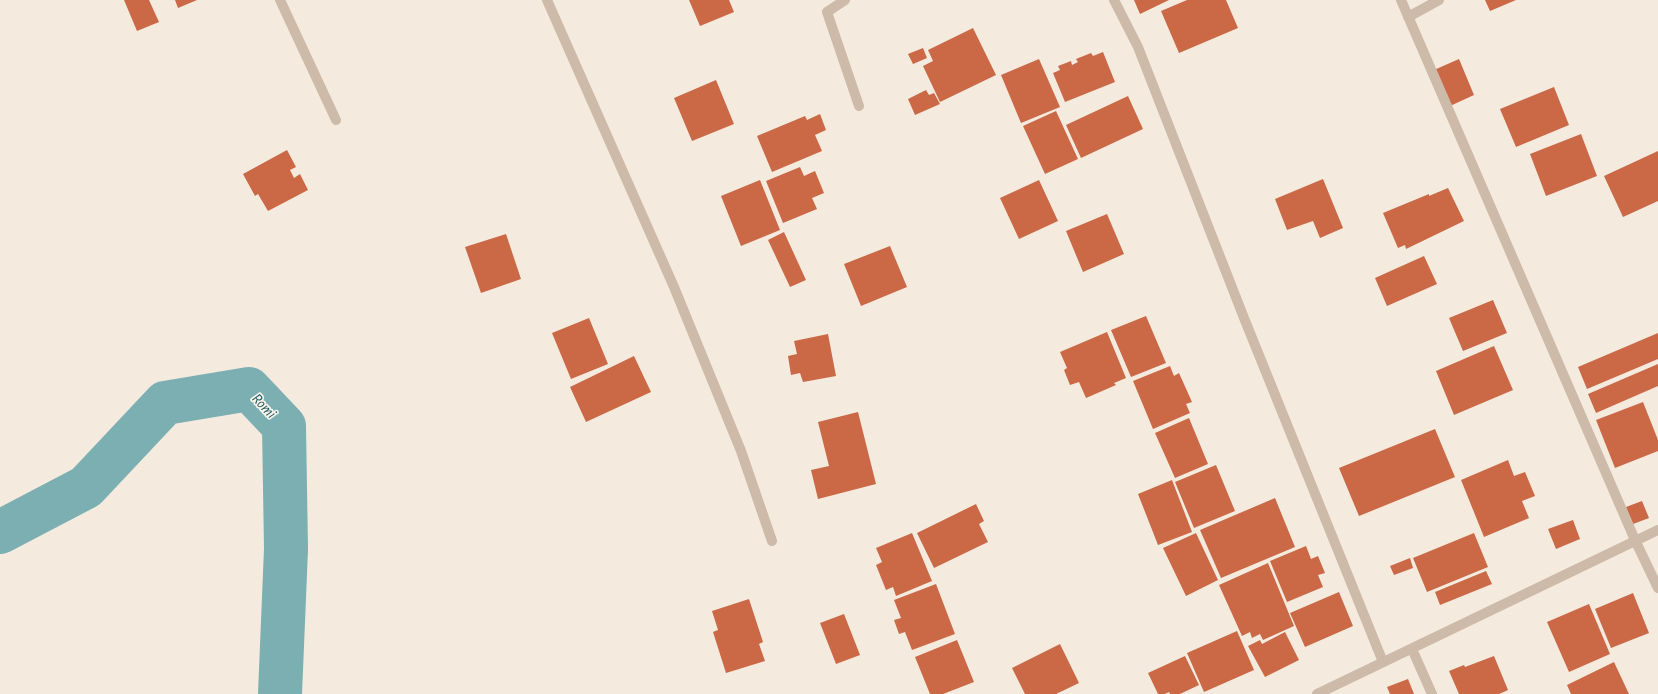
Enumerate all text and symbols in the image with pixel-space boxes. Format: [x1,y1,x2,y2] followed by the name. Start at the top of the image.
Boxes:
[248,390,280,422] water label: Romi

